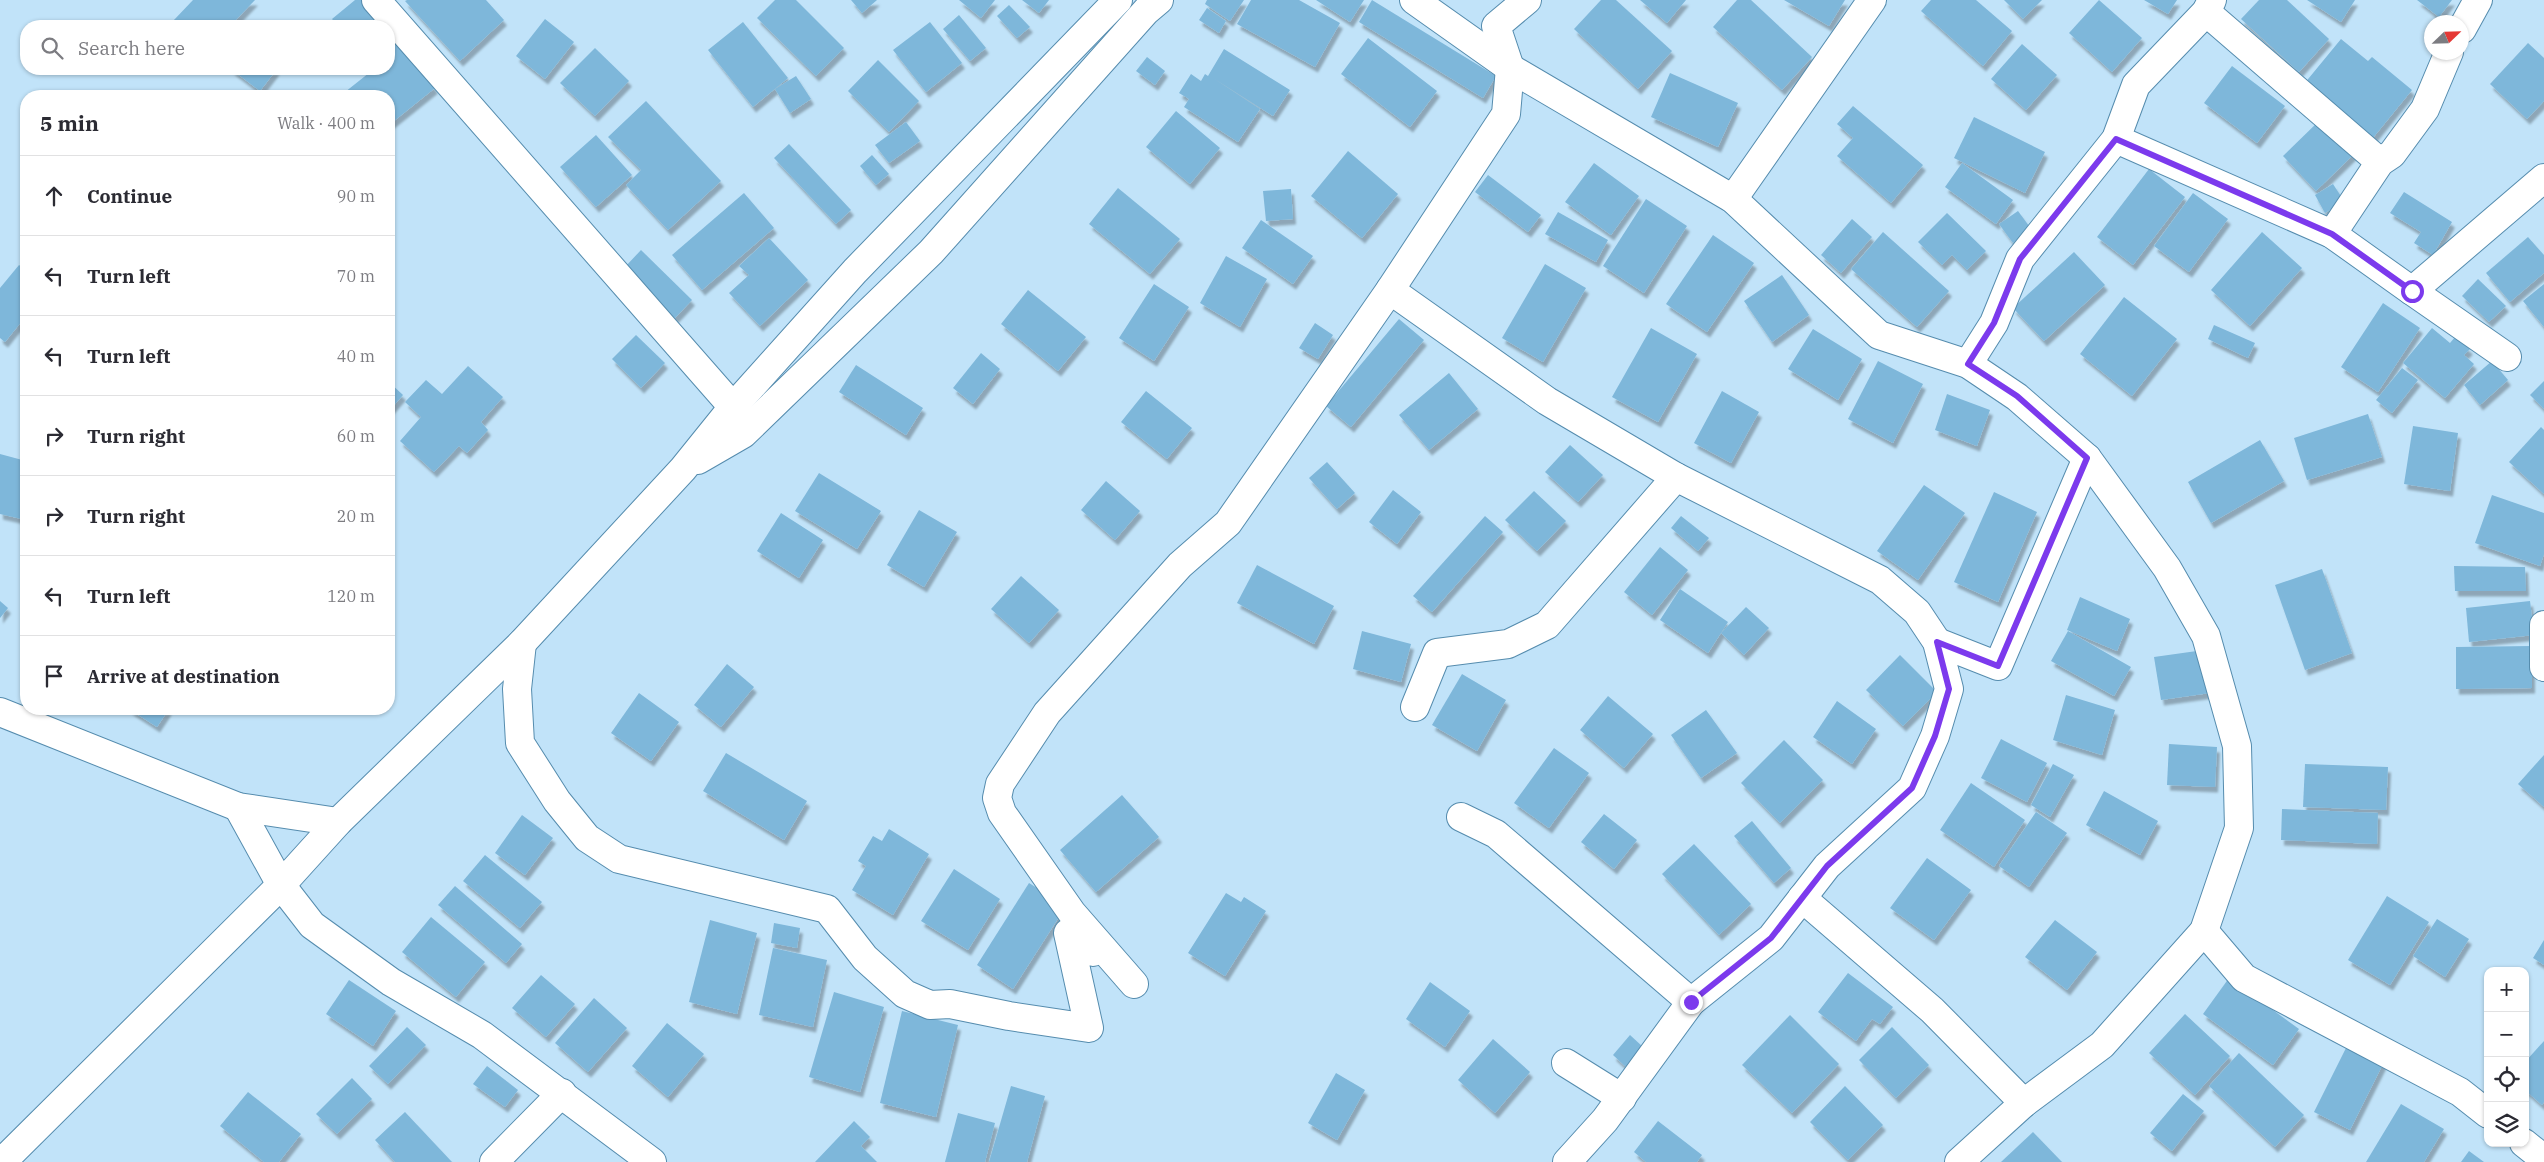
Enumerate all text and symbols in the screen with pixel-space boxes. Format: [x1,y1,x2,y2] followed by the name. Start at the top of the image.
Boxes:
[2424,15,2469,60] north arrow
[20,20,395,75] search box
[38,34,66,62] icon: search
[78,36,185,60] text: Search here
[40,109,99,137] text: 5 min
[277,113,375,133] text: Walk · 400 m
[40,182,68,210] icon: ahead
[87,184,172,208] text: Continue
[337,186,375,206] text: 90 m
[40,262,68,290] icon: left
[87,264,170,288] text: Turn left
[337,266,375,286] text: 70 m
[2401,280,2424,303] route start
[40,342,68,370] icon: left
[87,344,170,368] text: Turn left
[337,346,375,366] text: 40 m
[40,422,68,450] icon: right
[87,424,185,448] text: Turn right
[337,426,375,446] text: 60 m
[40,502,68,530] icon: right
[87,504,185,528] text: Turn right
[337,506,375,526] text: 20 m
[40,582,68,610] icon: left
[87,584,170,608] text: Turn left
[327,586,375,606] text: 120 m
[40,662,68,690] icon: arrive
[87,664,280,688] text: Arrive at destination
[2484,967,2529,1147] map controls
[2484,967,2529,1012] button: +
[1680,991,1703,1014] route end
[2484,1012,2529,1057] button: −
[2484,1057,2529,1102] button: locate
[2484,1102,2529,1147] button: layers

